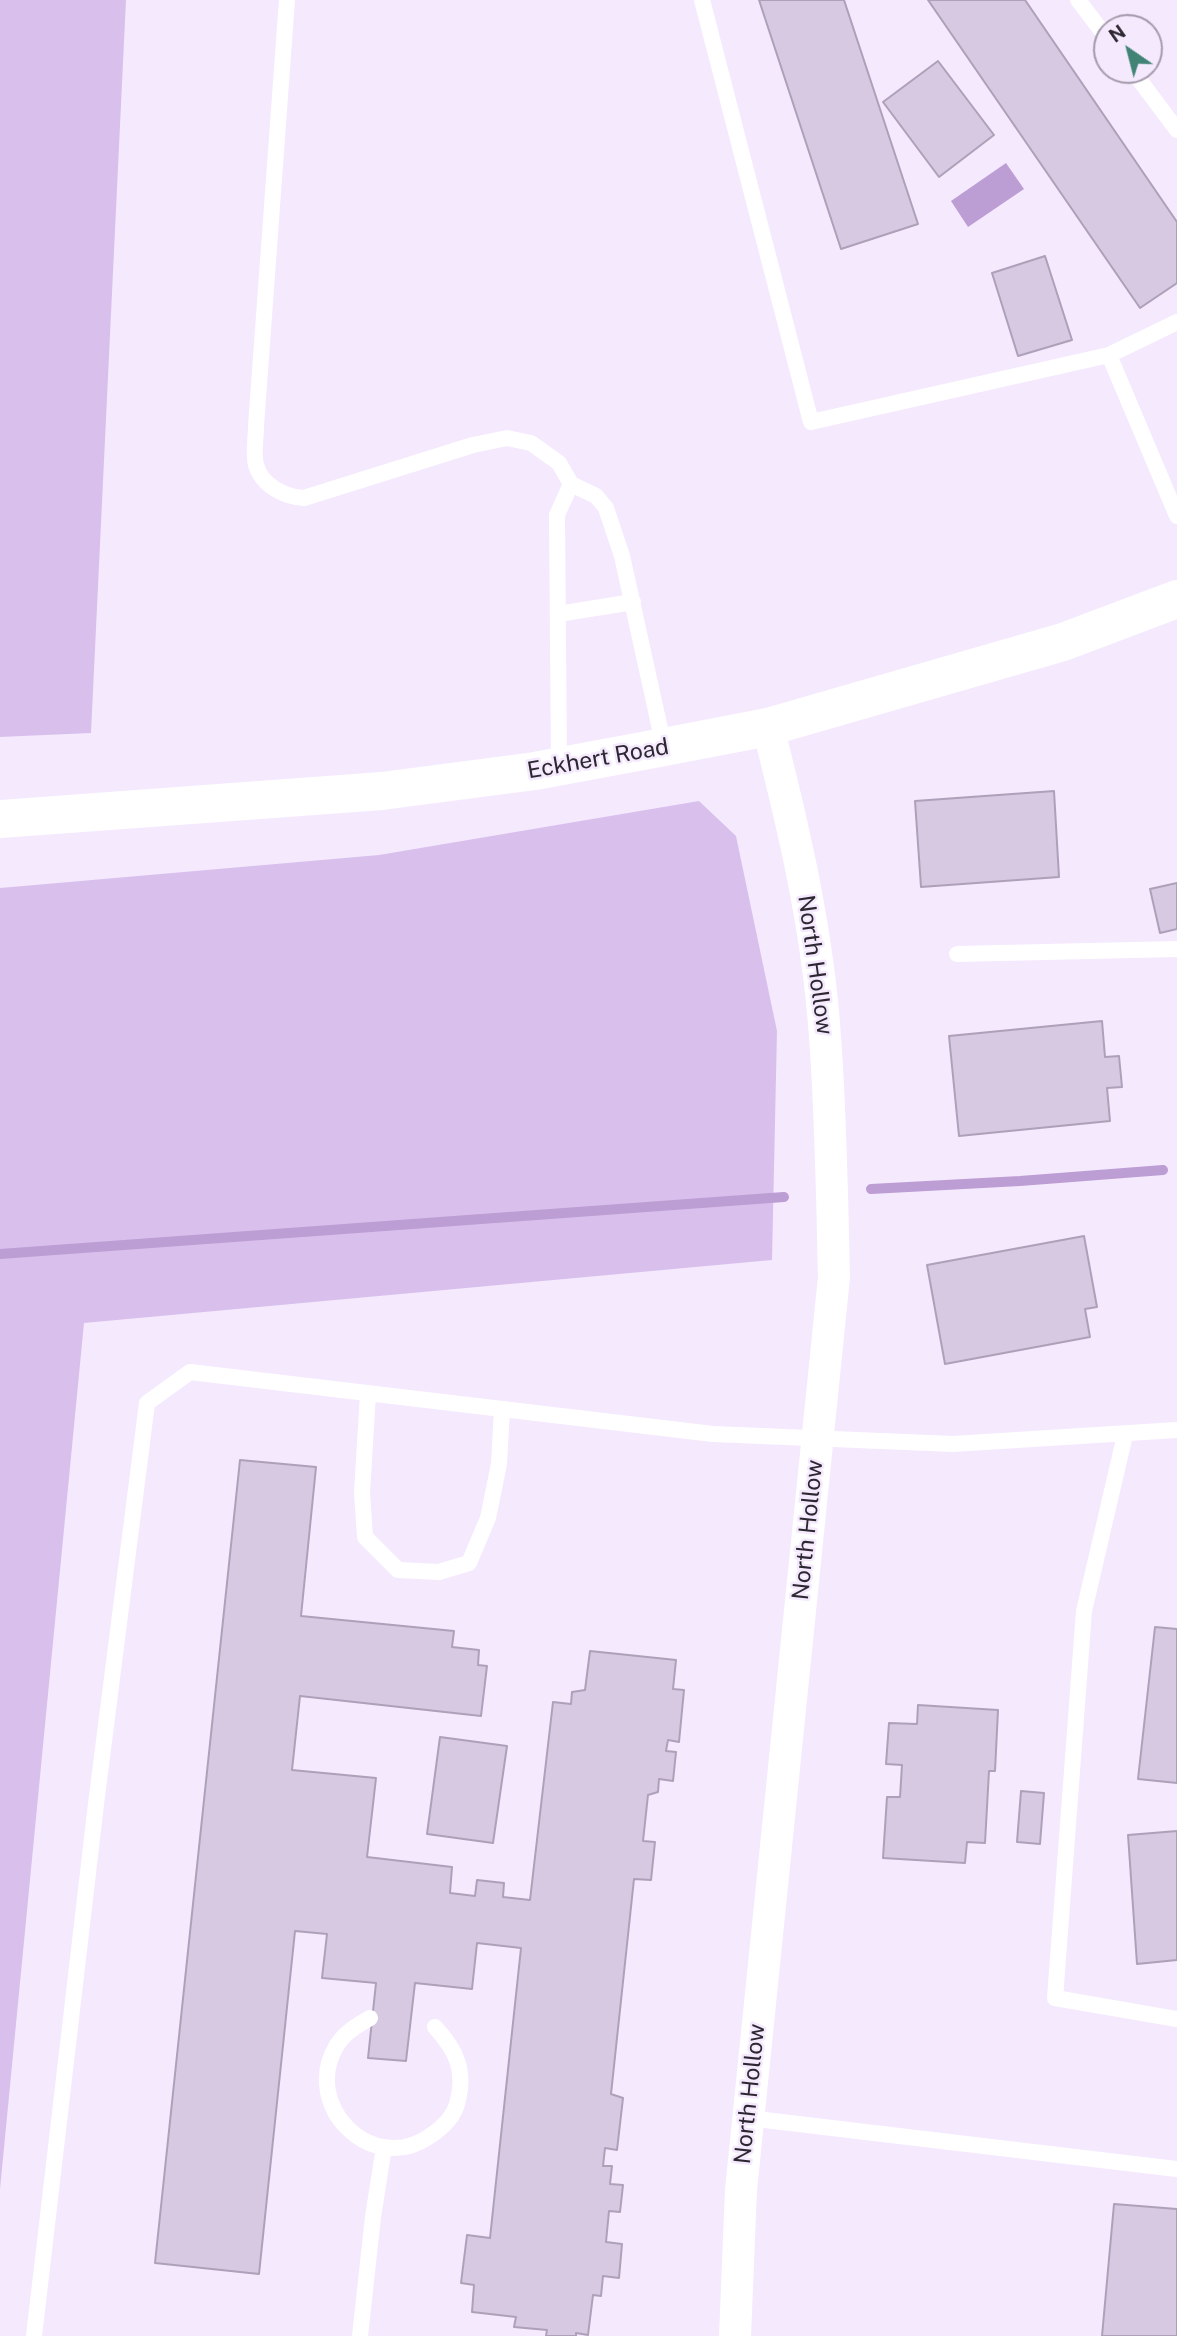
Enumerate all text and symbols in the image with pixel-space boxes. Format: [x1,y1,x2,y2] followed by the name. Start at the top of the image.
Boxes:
[1093,14,1163,84] north arrow
[1105,20,1129,47] text: N
[525,733,671,785] street label: Eckhert Road
[792,893,838,1037] street label: North Hollow
[787,1458,829,1602] street label: North Hollow
[729,2022,771,2166] street label: North Hollow

